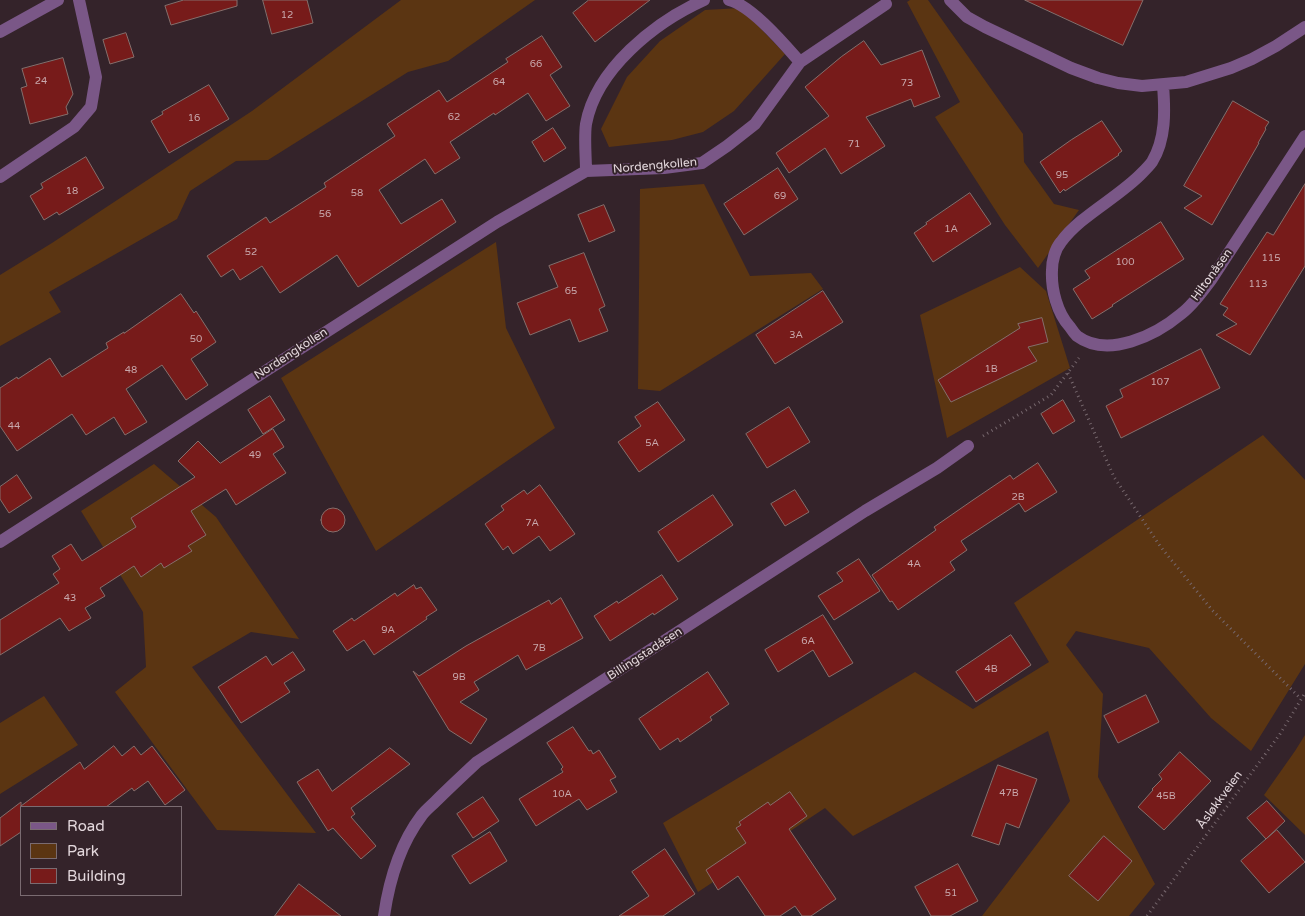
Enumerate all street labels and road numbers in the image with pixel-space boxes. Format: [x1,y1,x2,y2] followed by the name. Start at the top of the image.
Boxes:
[612,155,698,177] street label: Nordengkollen
[1188,246,1236,304] street label: Hiltonåsen
[252,325,330,383] street label: Nordengkollen
[605,624,685,684] street label: Billingstadåsen
[1194,768,1246,832] street label: Åsløkkveien

